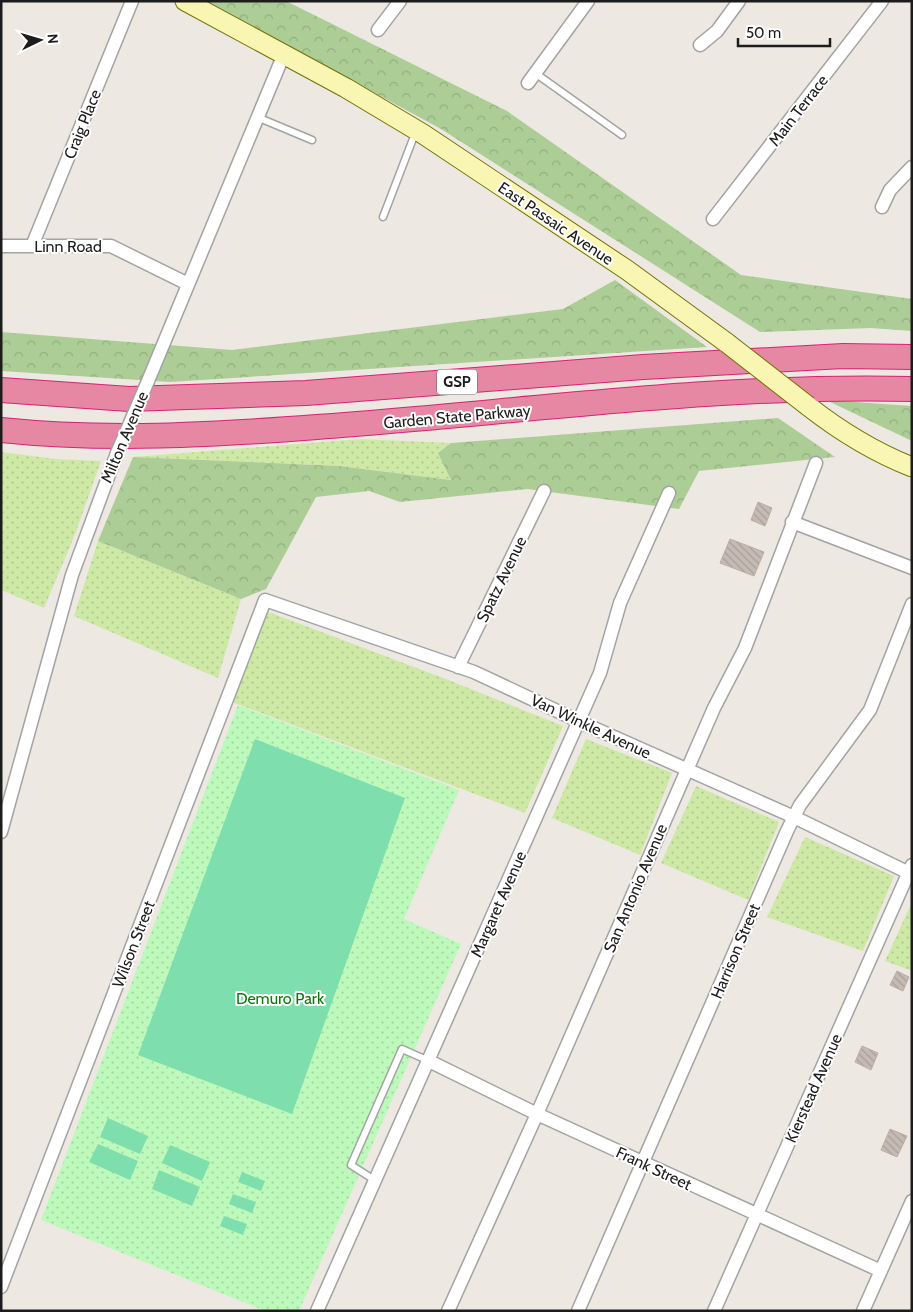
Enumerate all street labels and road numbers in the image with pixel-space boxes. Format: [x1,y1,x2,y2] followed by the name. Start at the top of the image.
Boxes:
[765,71,832,150] street label: Main Terrace
[60,87,105,162] street label: Craig Place
[495,178,617,269] street label: East Passaic Avenue
[34,237,102,256] street label: Linn Road
[437,370,477,394] road number: GSP
[97,389,152,486] street label: Milton Avenue
[383,401,532,432] street label: Garden State Parkway
[473,533,530,625] street label: Spatz Avenue
[528,690,654,763] street label: Van Winkle Avenue
[600,821,671,955] street label: San Antonio Avenue
[467,848,530,960] street label: Margaret Avenue
[108,898,159,990] street label: Wilson Street
[707,900,764,1002] street label: Harrison Street
[781,1031,846,1146] street label: Kierstead Avenue
[613,1143,695,1194] street label: Frank Street

